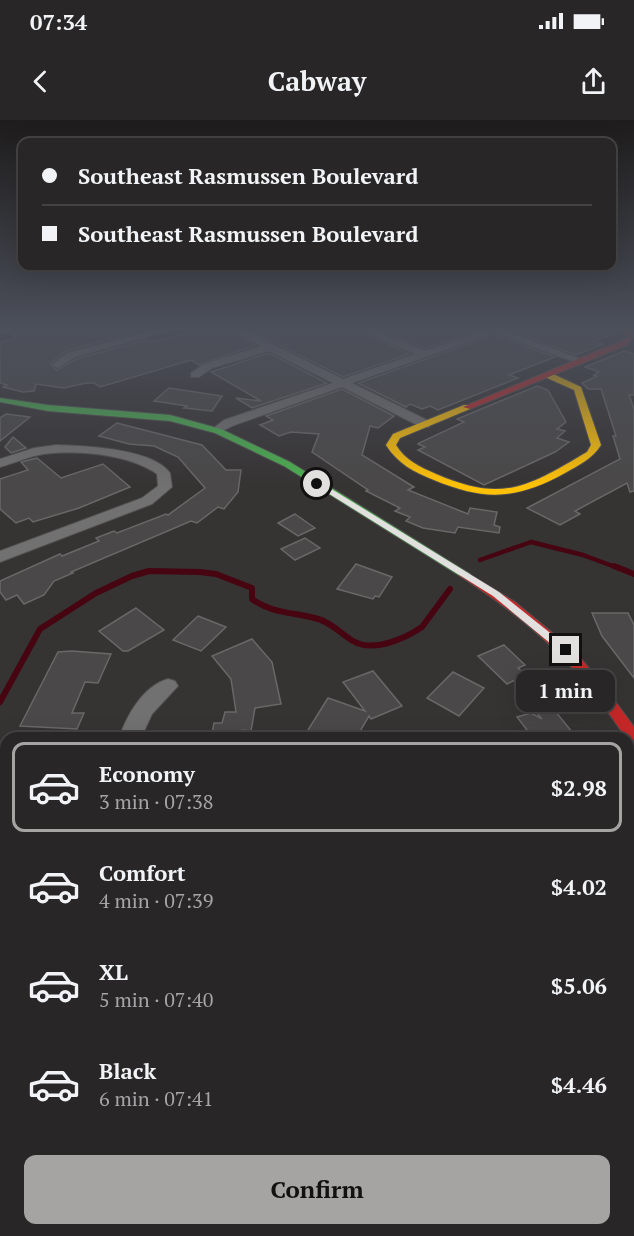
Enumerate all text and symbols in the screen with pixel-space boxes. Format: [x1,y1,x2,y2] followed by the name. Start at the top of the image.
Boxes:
[30,7,87,36] text: 07:34
[268,63,366,99] text: Cabway
[24,65,57,98] icon: back
[577,65,610,98] icon: share
[78,161,419,190] text: Southeast Rasmussen Boulevard
[78,219,419,248] text: Southeast Rasmussen Boulevard
[303,470,330,497] route start
[552,636,579,663] route end
[516,671,616,713] callout: 1 min
[538,677,593,704] text: 1 min
[99,759,195,788] text: Economy
[27,760,81,814] icon: car
[551,773,607,802] text: $2.98
[99,788,213,815] text: 3 min · 07:38
[99,858,185,887] text: Comfort
[27,859,81,913] icon: car
[551,872,607,901] text: $4.02
[99,887,213,914] text: 4 min · 07:39
[99,957,128,986] text: XL
[27,958,81,1012] icon: car
[551,971,607,1000] text: $5.06
[99,986,213,1013] text: 5 min · 07:40
[99,1056,156,1085] text: Black
[27,1057,81,1111] icon: car
[551,1070,607,1099] text: $4.46
[99,1085,213,1112] text: 6 min · 07:41
[24,1155,610,1224] button: Confirm

